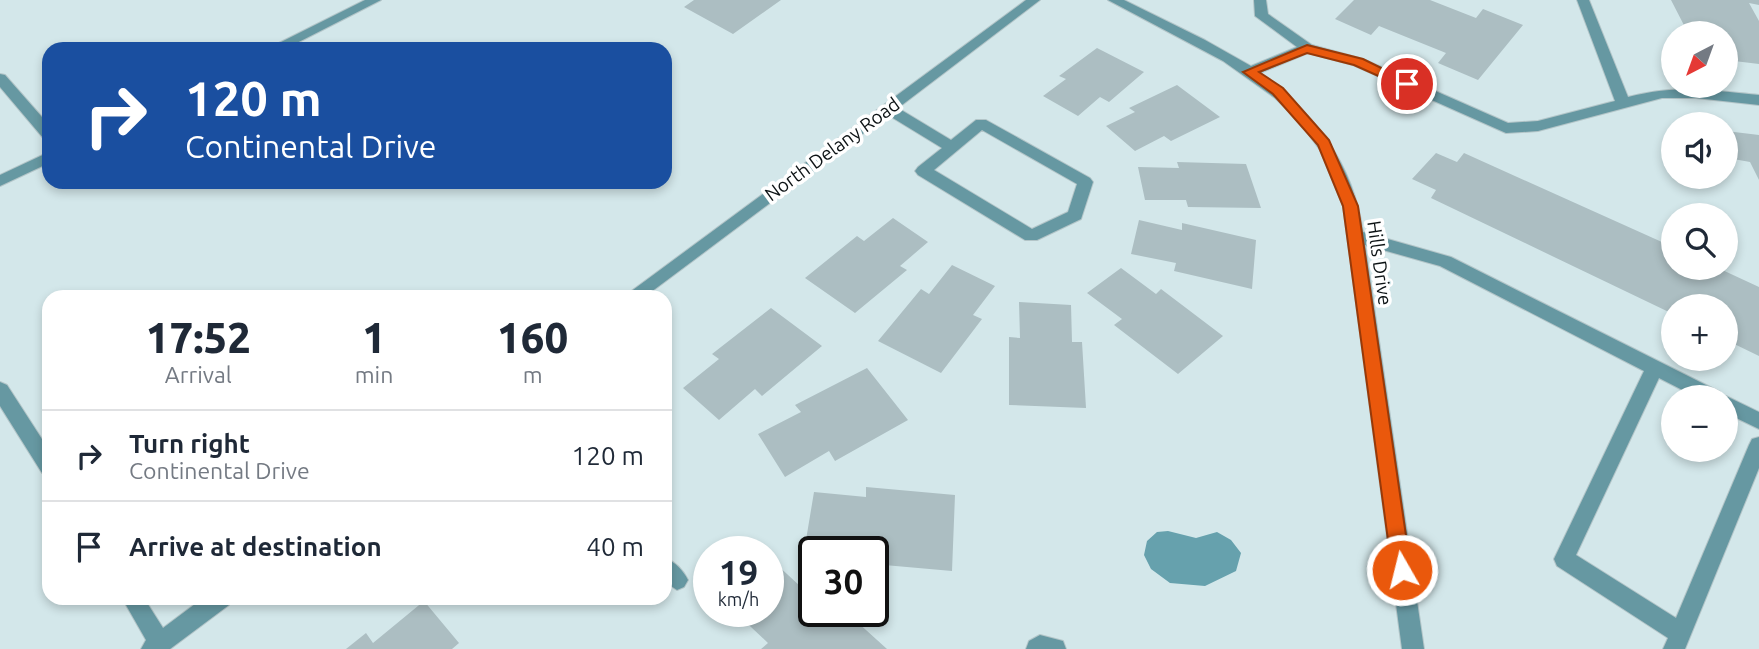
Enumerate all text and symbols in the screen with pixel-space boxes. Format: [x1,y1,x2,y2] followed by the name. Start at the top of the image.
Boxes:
[1661,21,1738,98] north arrow
[1661,21,1738,462] map controls
[1377,54,1437,114] pin
[1388,65,1426,103] icon: arrive
[70,70,161,161] icon: right
[185,70,322,125] text: 120 m
[760,93,904,205] street label: North Delany Road
[1661,112,1738,189] button: sound
[185,128,436,164] text: Continental Drive
[1661,203,1738,280] button: search
[1363,219,1397,307] street label: Hills Drive
[1661,294,1738,371] button: +
[146,314,251,361] text: 17:52
[362,314,386,361] text: 1
[497,314,568,361] text: 160
[165,362,232,387] text: Arrival
[355,362,393,387] text: min
[523,362,543,387] text: m
[1661,385,1738,462] button: −
[129,429,250,458] text: Turn right
[70,437,108,475] icon: right
[572,441,644,470] text: 120 m
[129,458,310,483] text: Continental Drive
[70,528,108,566] icon: arrive
[129,532,382,561] text: Arrive at destination
[586,532,644,561] text: 40 m
[1365,533,1439,607] position arrow
[798,536,889,627] speed limit sign: 30
[719,552,758,592] text: 19
[718,589,759,609] text: km/h

